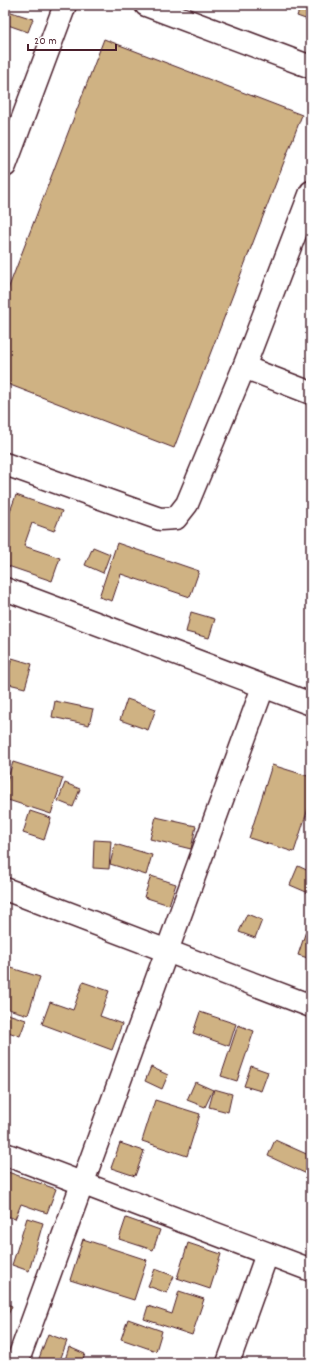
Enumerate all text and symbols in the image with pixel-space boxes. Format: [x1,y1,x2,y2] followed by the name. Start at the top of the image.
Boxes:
[28,26,116,52] scale bar
[34,33,57,50] text: 20 m

